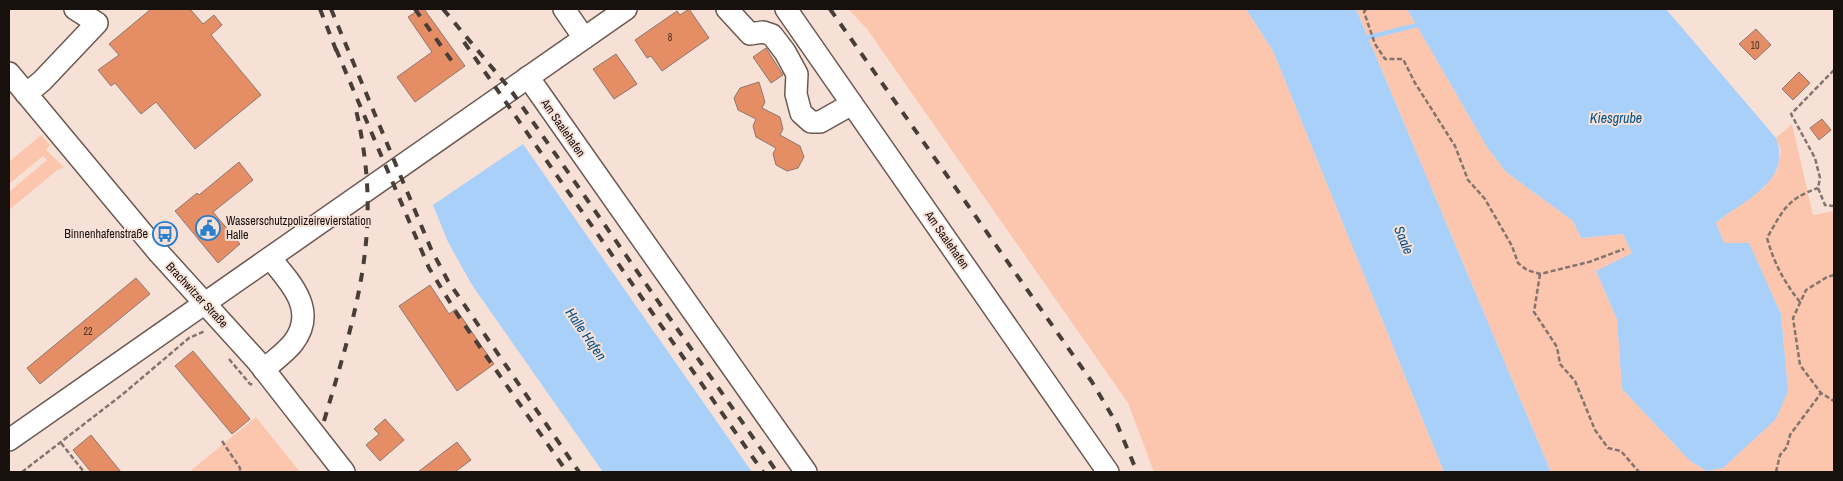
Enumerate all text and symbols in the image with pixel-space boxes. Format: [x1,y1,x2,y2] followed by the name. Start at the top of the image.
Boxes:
[668,31,673,44] house number: 8
[1750,39,1760,52] house number: 10
[537,95,589,160] street label: Am Saalehafen
[1590,109,1642,127] water label: Kiesgrube
[921,207,973,272] street label: Am Saalehafen
[226,213,371,243] place label: Wasserschutzpolizeirevierstation Halle
[195,215,221,241] public building icon: Wasserschutzpolizeirevierstation Halle
[152,221,178,247] bus stop icon: Binnenhafenstraße
[1390,223,1418,257] water label: Saale
[64,226,148,242] place label: Binnenhafenstraße
[162,259,232,331] street label: Brachwitzer Straße
[561,304,611,364] water label: Halle Hafen
[83,325,93,338] house number: 22

